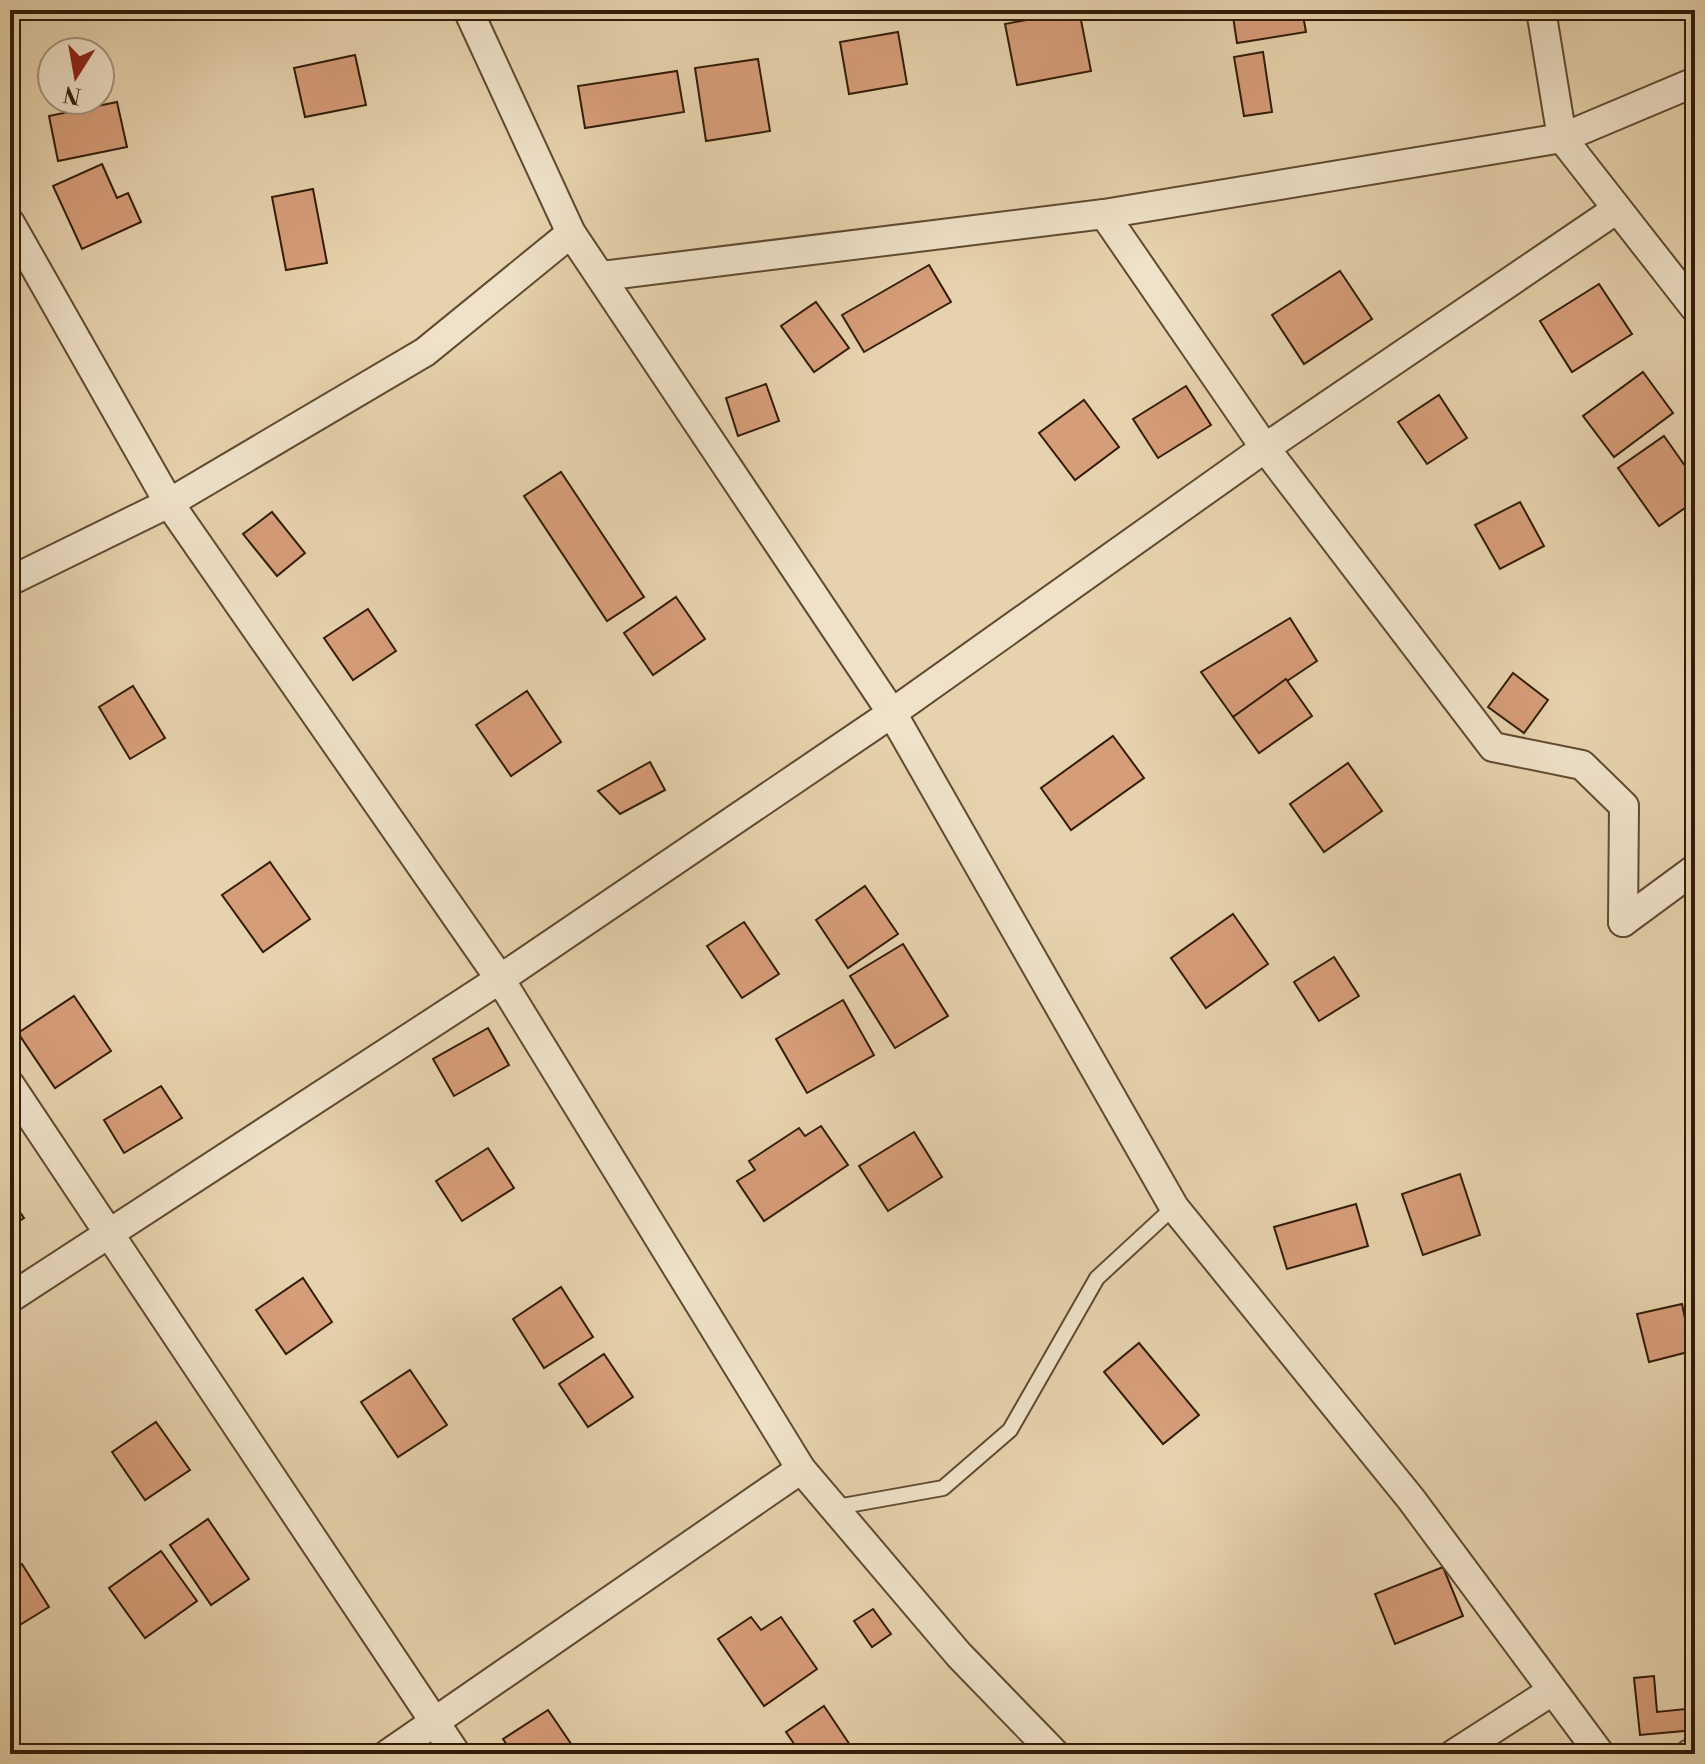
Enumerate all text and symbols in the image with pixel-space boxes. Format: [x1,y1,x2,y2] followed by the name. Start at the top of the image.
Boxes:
[36,36,116,116] north arrow
[61,79,84,109] text: N

